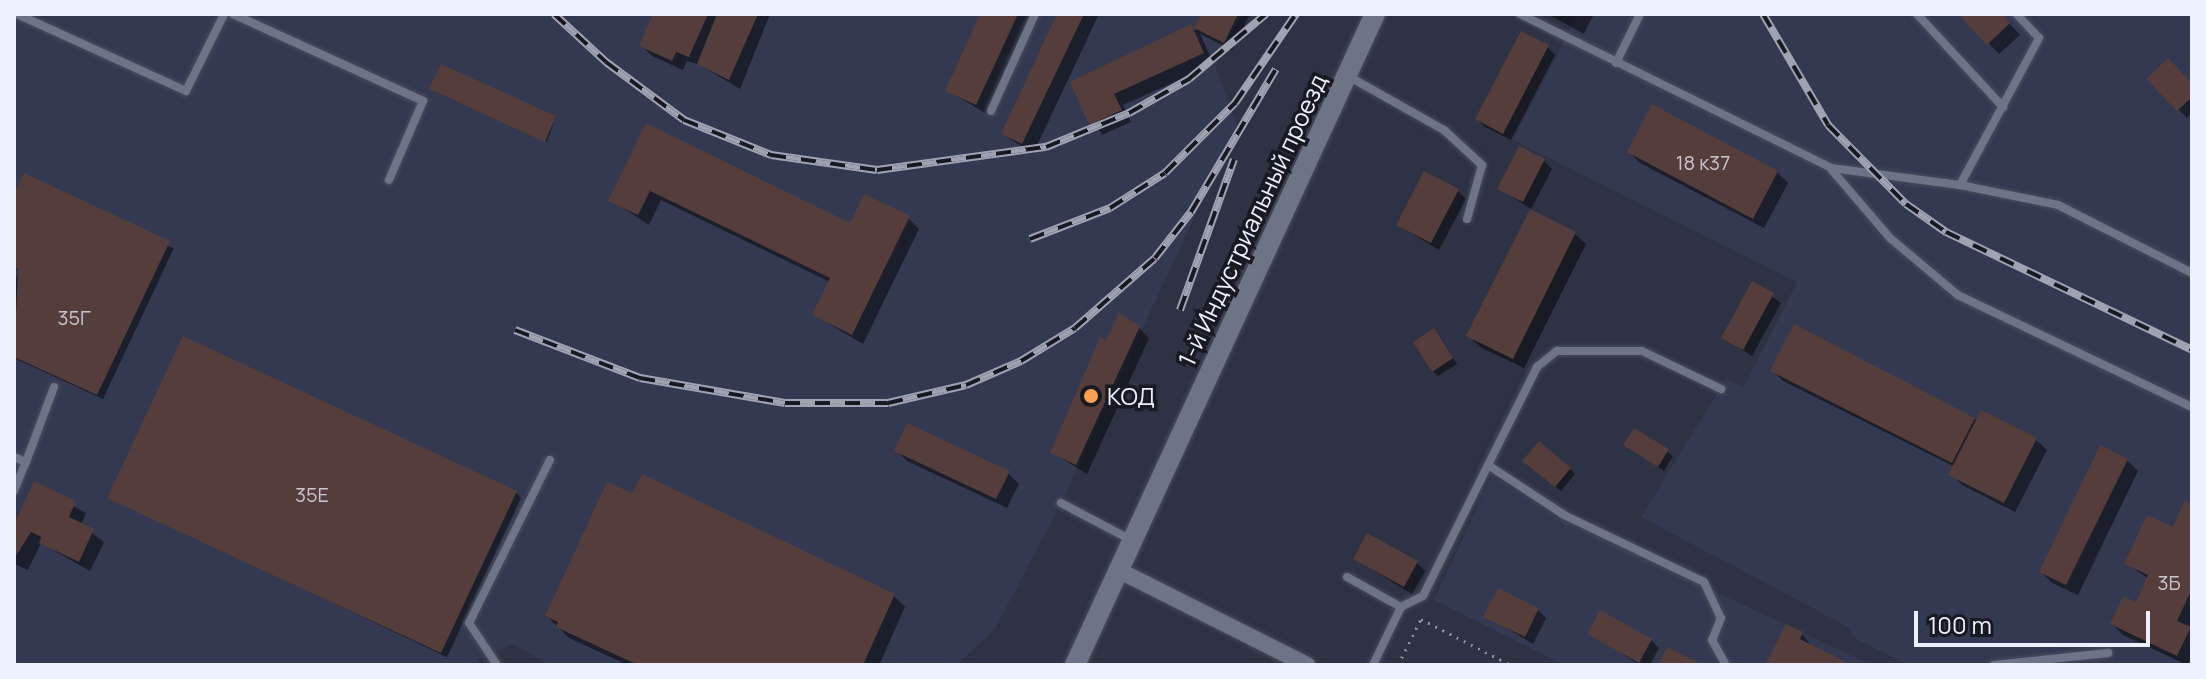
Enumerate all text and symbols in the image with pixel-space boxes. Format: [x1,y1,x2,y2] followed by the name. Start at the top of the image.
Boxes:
[1172,70,1332,370] street label: 1-й Индустриальный проезд
[1676,150,1730,174] house number: 18 к37
[57,305,91,329] house number: 35Г
[1107,382,1155,410] place label: КОД
[1082,387,1100,405] marker: КОД
[295,482,329,506] house number: 35Е
[2157,570,2181,594] house number: 3Б
[1918,595,2154,645] scale bar
[1928,608,1992,641] text: 100 m

